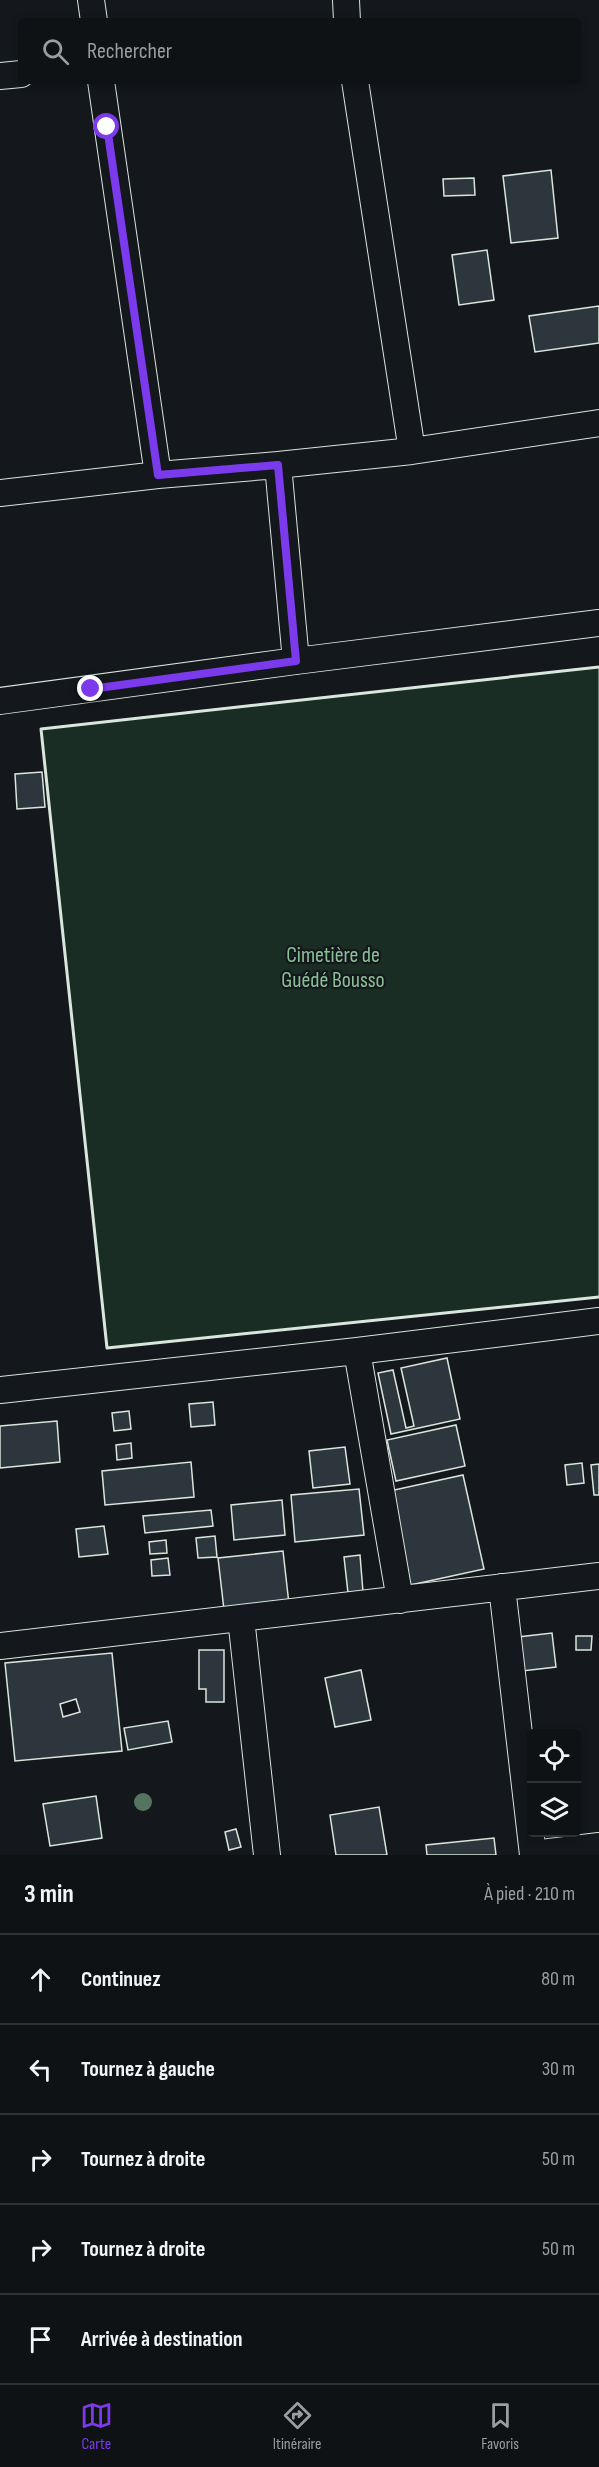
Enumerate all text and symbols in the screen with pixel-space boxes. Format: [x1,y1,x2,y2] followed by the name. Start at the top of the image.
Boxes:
[18,18,581,84] search box
[39,35,72,68] icon: search
[87,38,172,65] text: Rechercher
[93,113,119,139] route start
[77,675,103,701] route end
[281,942,385,994] park label: Cimetière de Guédé Bousso
[527,1729,581,1837] map controls
[527,1729,581,1783] button: locate
[527,1783,581,1837] button: layers
[24,1879,74,1910] text: 3 min
[484,1882,575,1906] text: À pied · 210 m
[24,1963,57,1996] icon: ahead
[81,1966,161,1993] text: Continuez
[541,1967,575,1991] text: 80 m
[24,2053,57,2086] icon: left
[81,2056,215,2083] text: Tournez à gauche
[542,2057,575,2081] text: 30 m
[24,2143,57,2176] icon: right
[81,2146,206,2173] text: Tournez à droite
[542,2147,575,2171] text: 50 m
[24,2233,57,2266] icon: right
[81,2236,206,2263] text: Tournez à droite
[542,2237,575,2261] text: 50 m
[24,2323,57,2356] icon: arrive
[81,2326,243,2353] text: Arrivée à destination
[80,2399,113,2454] tab: Carte
[273,2399,321,2454] tab: Itinéraire
[481,2399,519,2454] tab: Favoris

